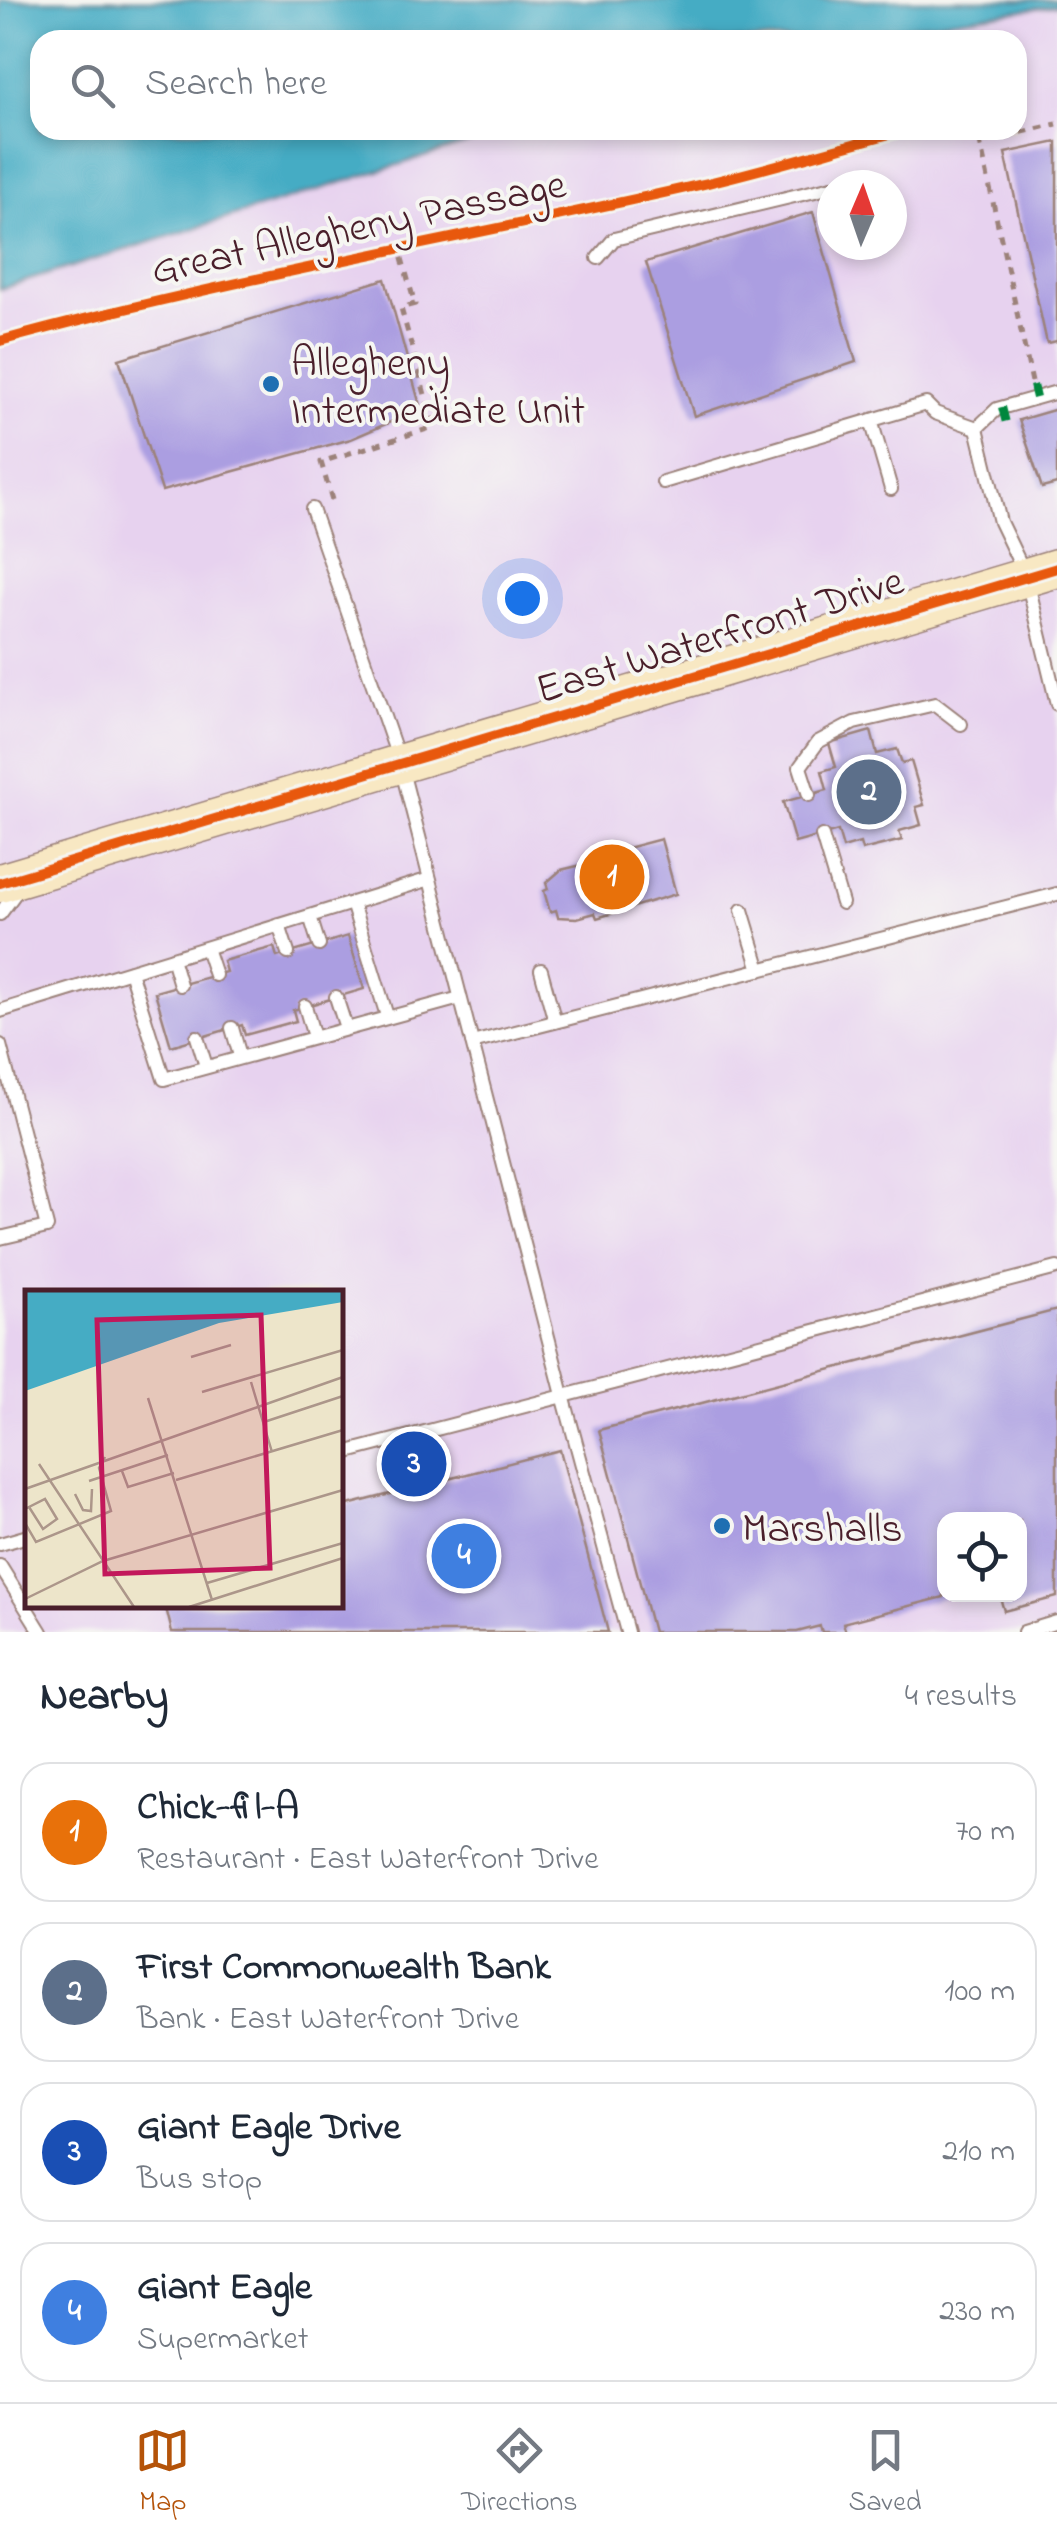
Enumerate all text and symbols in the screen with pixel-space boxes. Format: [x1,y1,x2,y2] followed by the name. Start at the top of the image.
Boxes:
[30,30,1027,140] search box
[145,57,327,113] text: Search here
[65,58,120,113] icon: search
[146,156,572,303] street label: Great Allegheny Passage
[817,170,907,260] north arrow
[291,334,585,443] place label: Allegheny Intermediate Unit
[260,373,282,395] marker: Allegheny Intermediate Unit
[529,552,912,722] street label: East Waterfront Drive
[497,573,548,624] your location
[836,754,902,830] pin: 2
[580,840,644,914] pin: 1
[25,1290,342,1607] inset map
[382,1426,446,1502] pin: 3
[742,1500,903,1561] place label: Marshalls
[937,1512,1027,1602] map controls
[937,1512,1027,1602] button: locate
[711,1515,733,1537] marker: Marshalls
[432,1518,496,1594] pin: 4
[40,1667,168,1728] text: Nearby
[905,1674,1017,1721] text: 4 results
[137,1781,299,1837] text: Chick-fil-A
[69,1809,80,1856] text: 1
[955,1809,1015,1856] text: 70 m
[137,1837,599,1884] text: Restaurant · East Waterfront Drive
[137,1941,551,1997] text: First Commonwealth Bank
[67,1969,82,2016] text: 2
[944,1969,1015,2016] text: 100 m
[137,1997,519,2044] text: Bank · East Waterfront Drive
[137,2101,401,2157] text: Giant Eagle Drive
[68,2129,81,2176] text: 3
[942,2129,1015,2176] text: 210 m
[137,2157,262,2204] text: Bus stop
[137,2261,312,2317] text: Giant Eagle
[68,2289,81,2336] text: 4
[939,2289,1015,2336] text: 230 m
[137,2317,309,2364] text: Supermarket
[135,2423,190,2524] tab: Map
[461,2423,578,2524] tab: Directions
[849,2423,922,2524] tab: Saved

